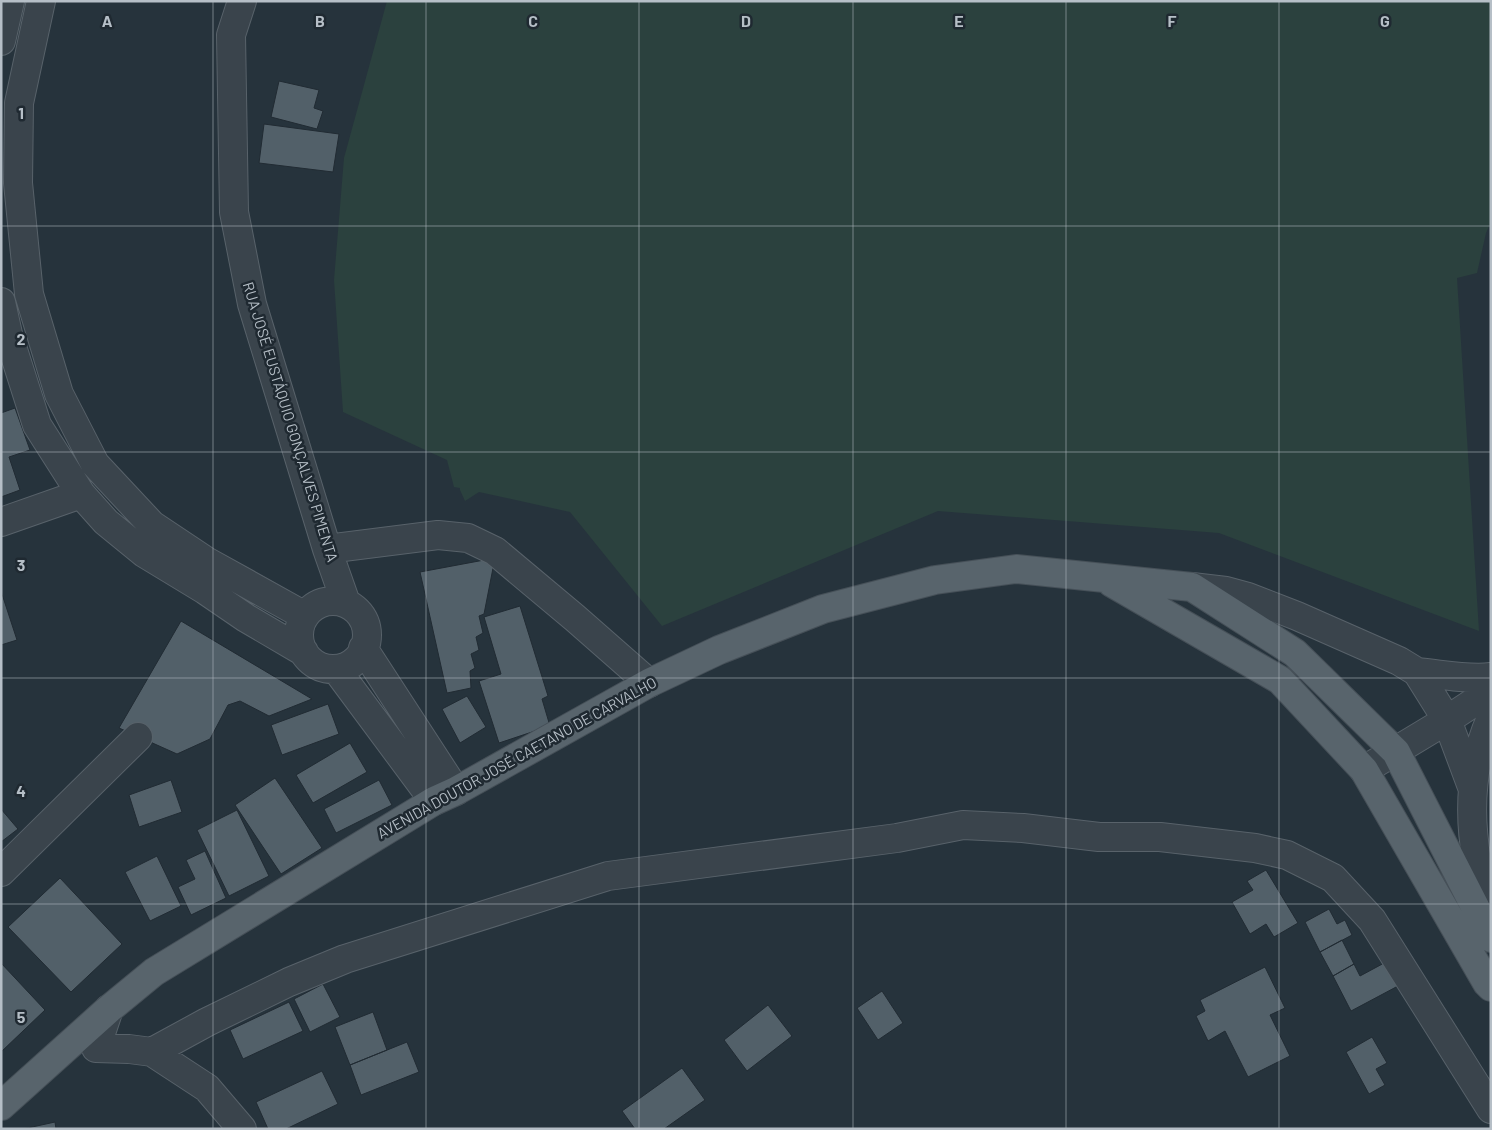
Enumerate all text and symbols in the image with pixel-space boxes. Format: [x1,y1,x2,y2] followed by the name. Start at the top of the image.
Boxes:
[102,11,113,30] text: A
[315,11,325,30] text: B
[528,11,538,30] text: C
[741,11,751,30] text: D
[954,11,964,30] text: E
[1168,11,1177,30] text: F
[1380,11,1390,30] text: G
[18,103,24,122] text: 1
[240,280,342,564] street label: RUA JOSÉ EUSTÁQUIO GONÇALVES PIMENTA
[17,329,26,348] text: 2
[17,555,25,574] text: 3
[374,672,659,842] street label: AVENIDA DOUTOR JOSÉ CAETANO DE CARVALHO
[16,781,26,800] text: 4
[17,1007,26,1026] text: 5

